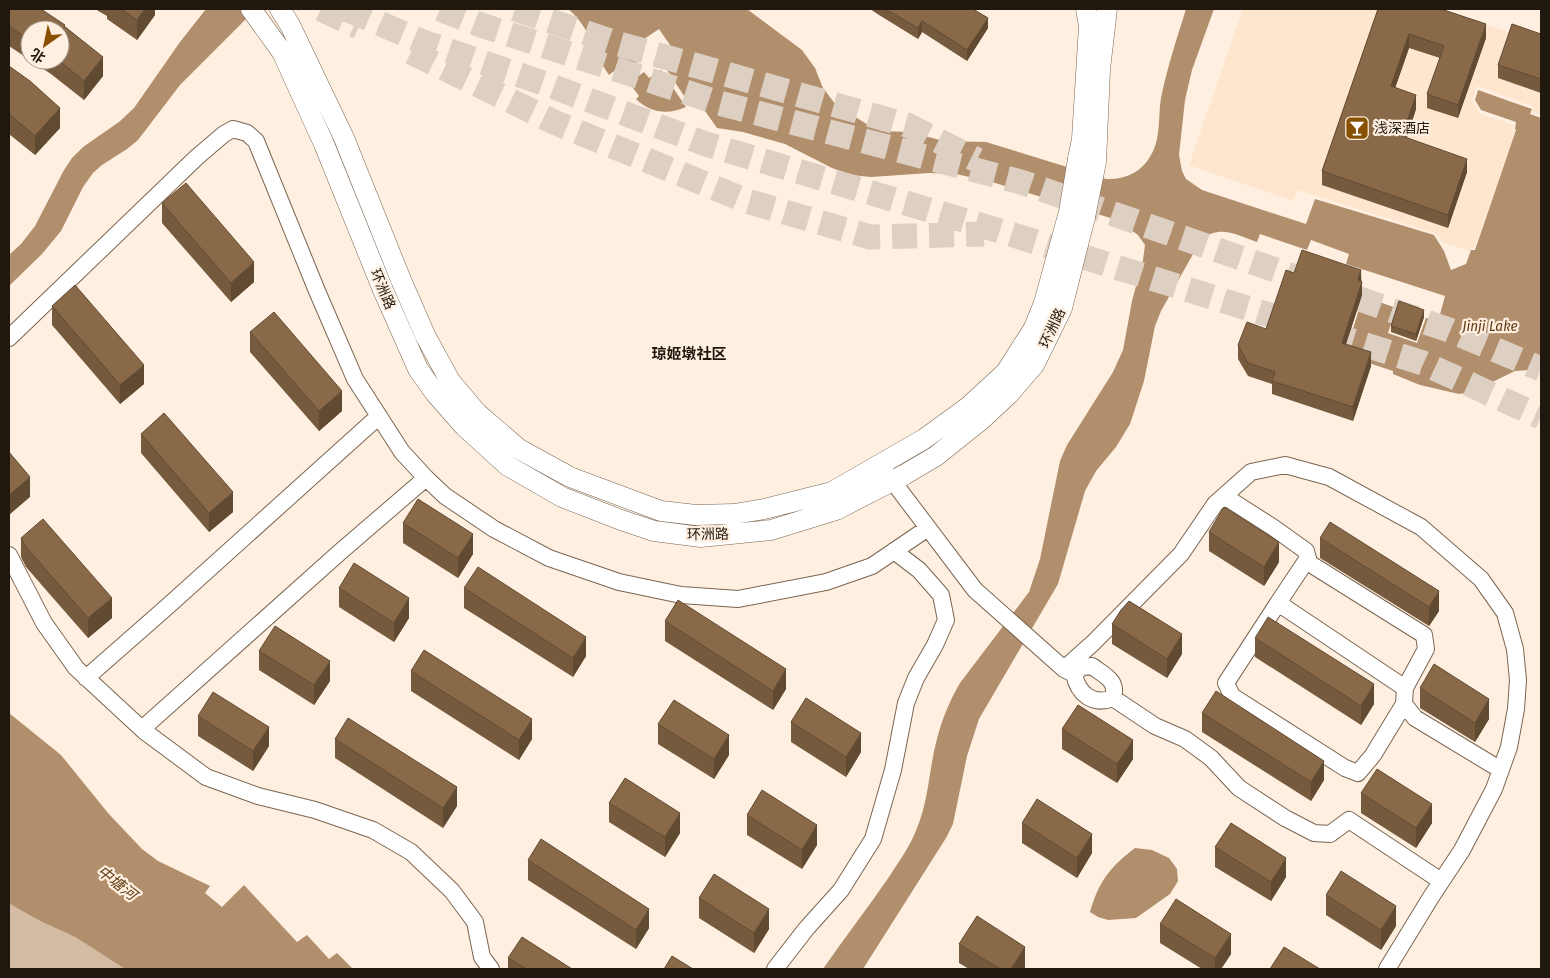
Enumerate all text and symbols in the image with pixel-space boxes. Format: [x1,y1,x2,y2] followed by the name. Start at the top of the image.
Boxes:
[20,20,70,70] north arrow
[28,45,49,66] text: 北
[1344,115,1370,141] bar icon: 浅深酒店
[1374,120,1430,137] place label: 浅深酒店
[367,267,399,312] street label: 环洲路
[1036,306,1069,351] street label: 环洲路
[1461,317,1518,335] water label: Jinji Lake
[651,345,727,363] district label: 琼姬墩社区
[687,526,729,543] street label: 环洲路
[94,862,143,906] water label: 中塘河

